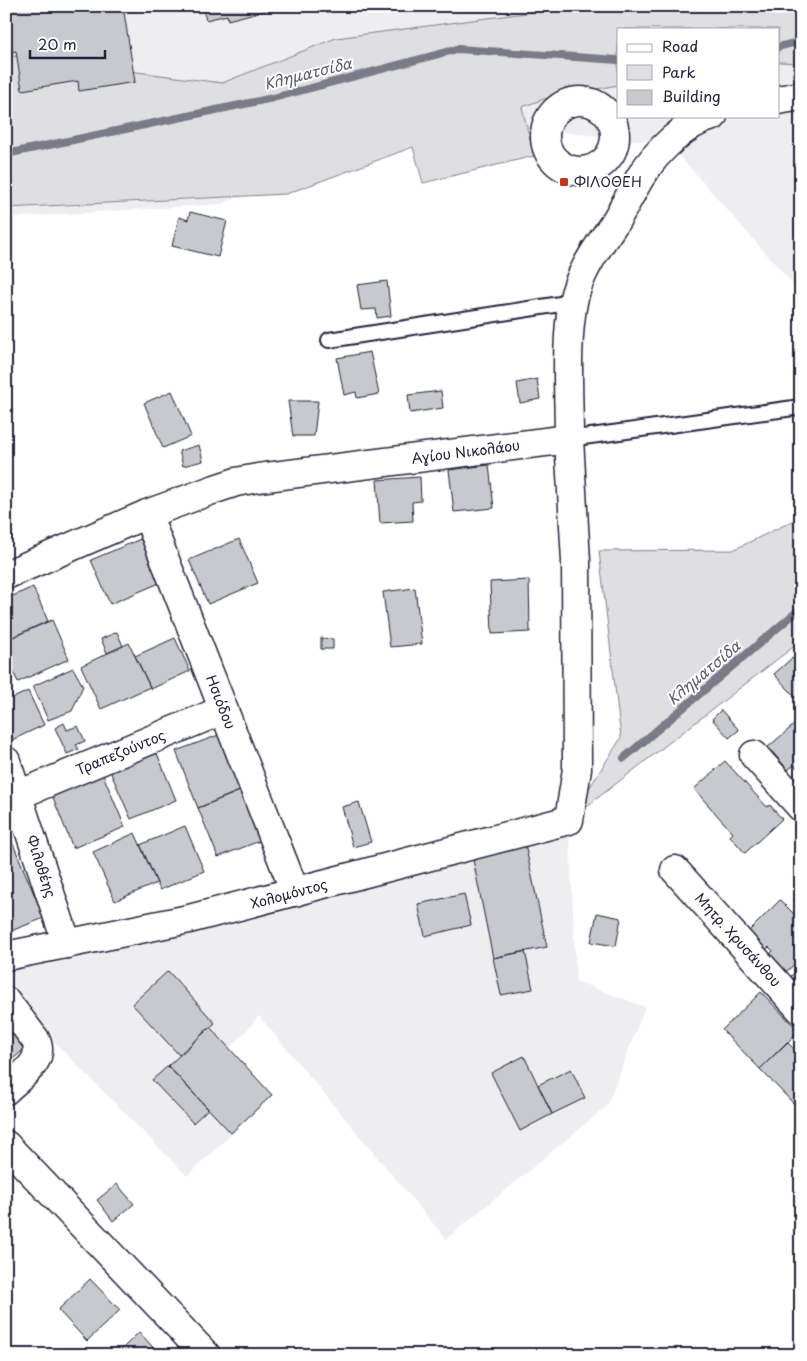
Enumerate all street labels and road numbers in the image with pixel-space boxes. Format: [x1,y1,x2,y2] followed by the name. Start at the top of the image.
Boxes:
[410,434,521,469] street label: Αγίου Νικολάου
[201,672,241,732] street label: Ησιόδου
[72,724,168,780] street label: Τραπεζούντος
[21,832,62,900] street label: Φιλοθέης
[248,873,330,914] street label: Χολομόντος
[690,888,786,991] street label: Μητρ. Χρυσάνθου

